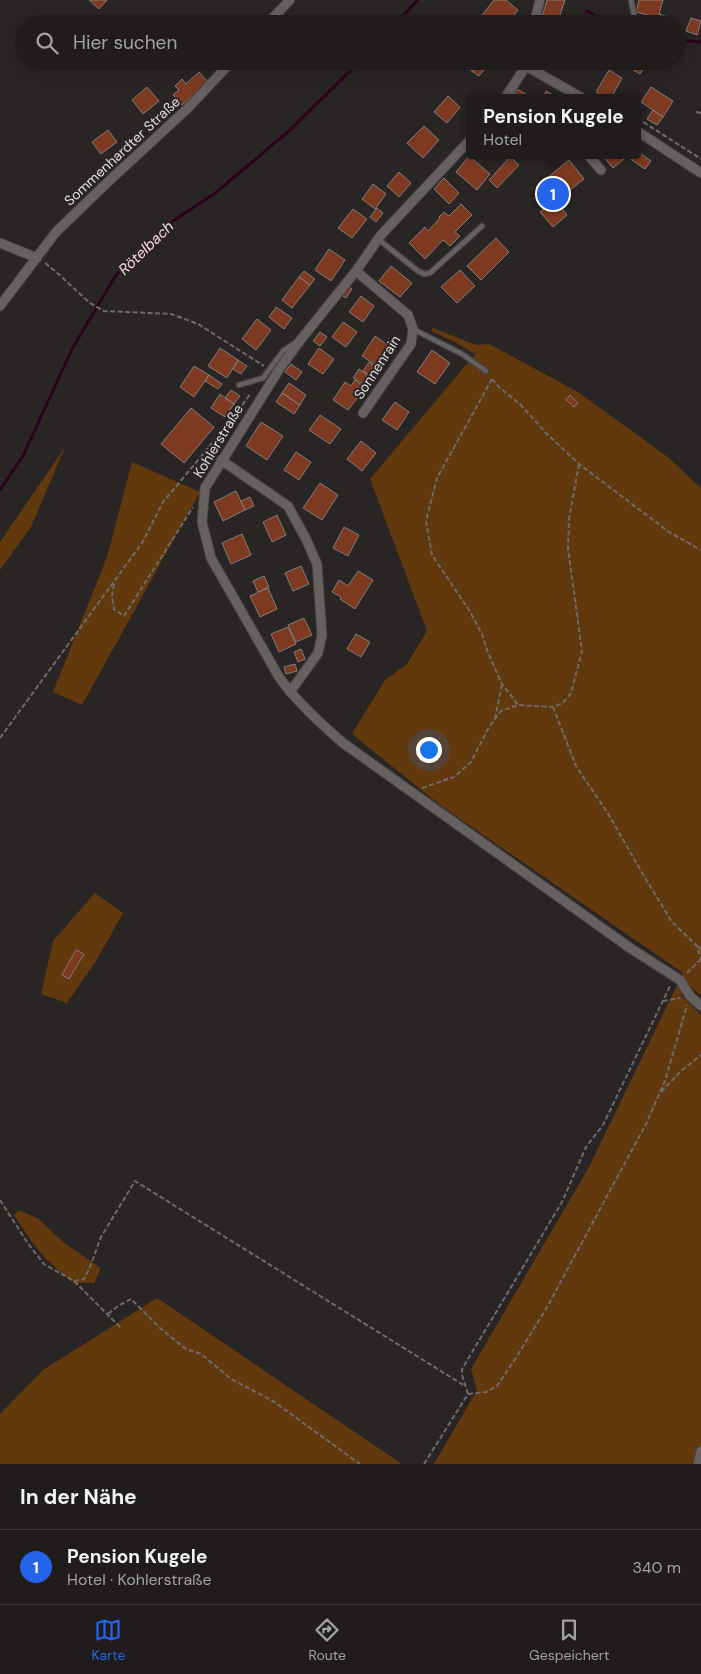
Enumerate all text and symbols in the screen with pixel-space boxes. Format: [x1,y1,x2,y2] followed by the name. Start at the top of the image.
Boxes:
[15,15,686,70] search box
[33,29,61,57] icon: search
[73,30,177,55] text: Hier suchen
[60,92,184,210] street label: Sommenhardter Straße
[466,94,641,159] popup
[483,104,624,129] text: Pension Kugele
[483,129,522,150] text: Hotel
[537,175,569,213] pin: 1
[114,216,178,279] water label: Rötelbach
[350,332,404,402] street label: Sonnenrain
[189,401,247,481] street label: Kohlerstraße
[416,737,442,763] your location
[20,1483,137,1511] text: In der Nähe
[67,1544,207,1569] text: Pension Kugele
[33,1557,39,1578] text: 1
[632,1557,681,1578] text: 340 m
[67,1569,212,1590] text: Hotel · Kohlerstraße
[92,1616,125,1664] tab: Karte
[309,1616,346,1664] tab: Route
[529,1616,609,1664] tab: Gespeichert

